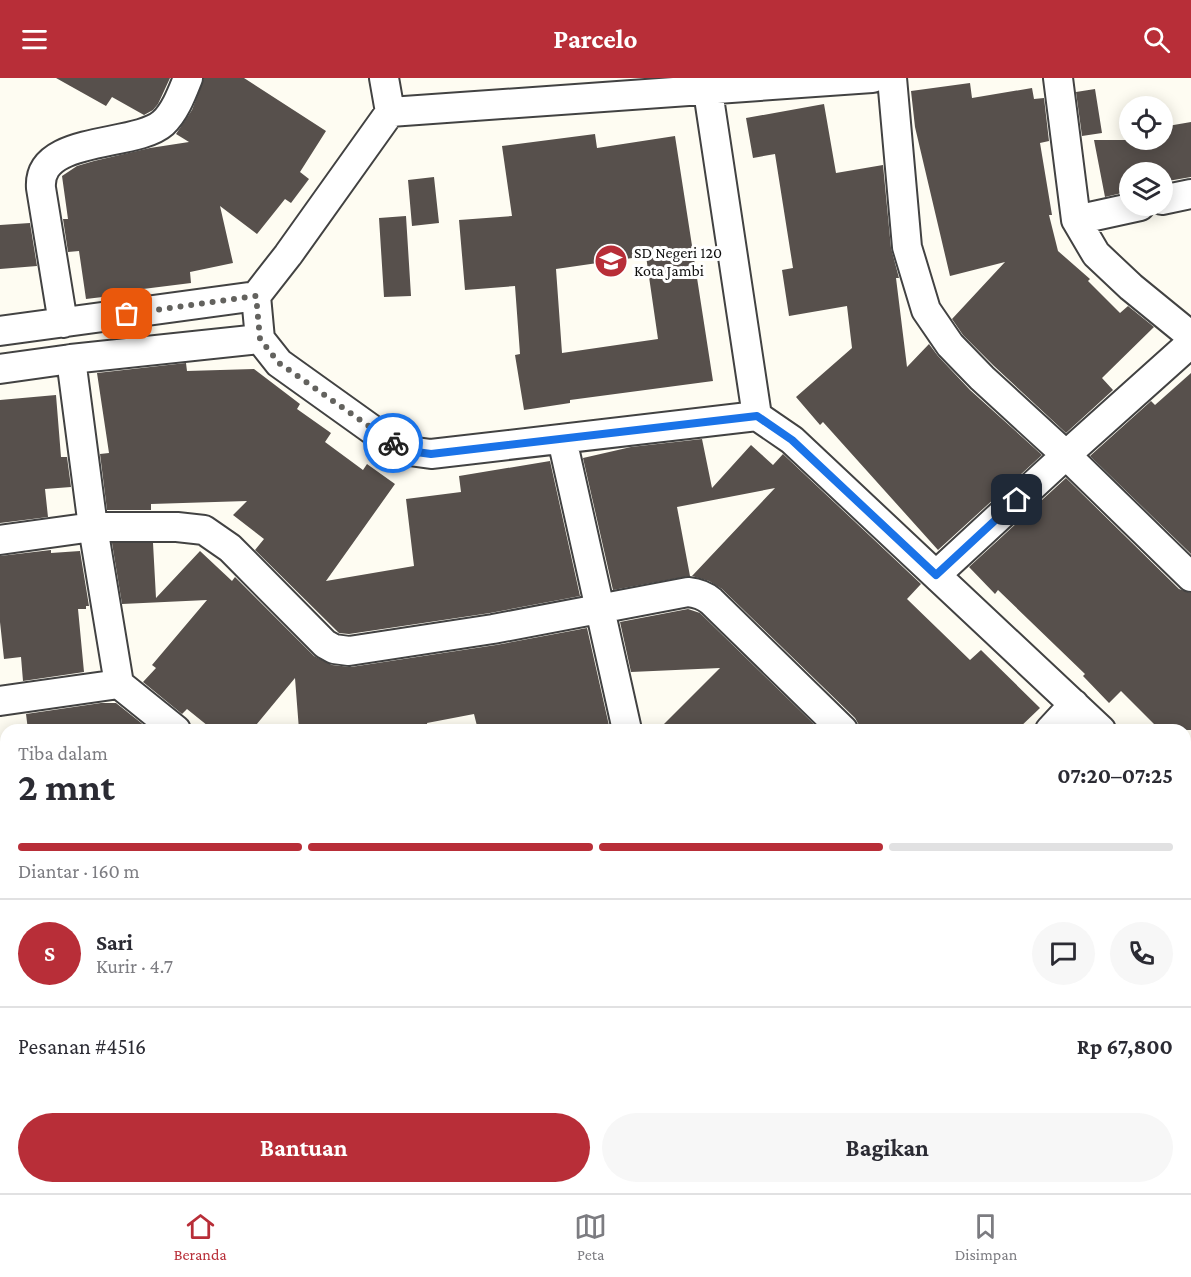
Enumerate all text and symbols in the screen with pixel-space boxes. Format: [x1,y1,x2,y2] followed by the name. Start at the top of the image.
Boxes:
[18,23,51,56] icon: menu
[1140,23,1173,56] icon: search
[553,24,638,54] text: Parcelo
[1119,96,1173,216] map controls
[1119,96,1173,150] button: locate
[1119,162,1173,216] button: layers
[593,243,629,279] school or university icon: SD Negeri 120 Kota Jambi
[634,244,722,280] place label: SD Negeri 120 Kota Jambi
[101,288,152,339] pin
[110,297,143,330] icon: bag
[363,413,423,473] courier
[377,427,410,460] icon: bike
[991,474,1042,525] pin
[1000,483,1033,516] icon: home
[18,742,108,764] text: Tiba dalam
[1057,763,1173,788] text: 07:20–07:25
[18,765,115,808] text: 2 mnt
[18,860,140,882] text: Diantar · 160 m
[1032,922,1095,985] button: chat
[1110,922,1173,985] button: phone
[96,930,133,955] text: Sari
[44,941,55,966] text: S
[96,955,173,977] text: Kurir · 4.7
[18,1034,146,1059] text: Pesanan #4516
[1077,1034,1173,1059] text: Rp 67,800
[18,1113,590,1182] button: Bantuan
[602,1113,1173,1182] button: Bagikan
[174,1210,227,1263] tab: Beranda
[574,1210,607,1263] tab: Peta
[955,1210,1017,1263] tab: Disimpan

